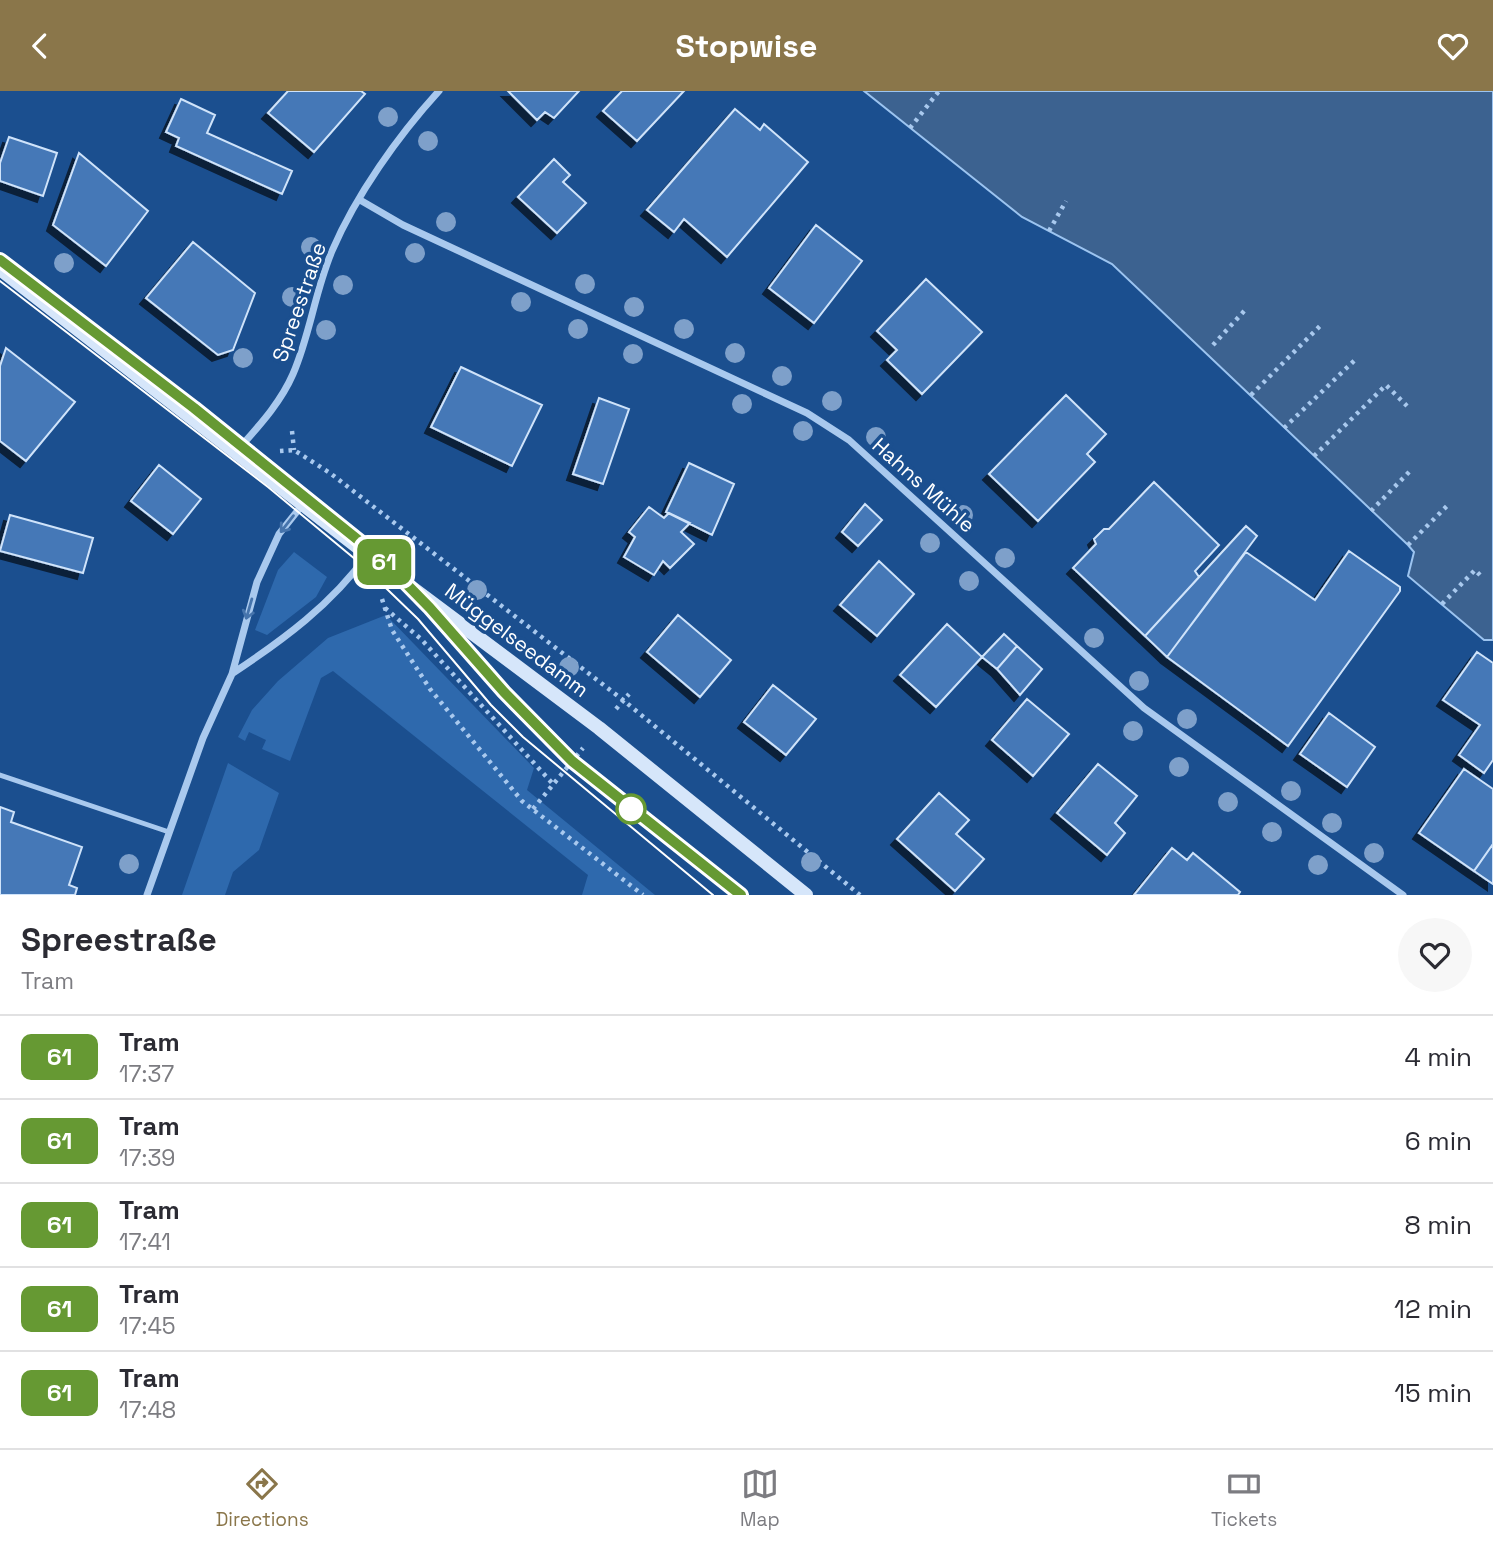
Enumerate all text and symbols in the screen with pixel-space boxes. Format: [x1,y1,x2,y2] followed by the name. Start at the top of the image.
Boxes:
[675,26,818,66] text: Stopwise
[21,27,59,65] icon: back
[1434,27,1472,65] icon: heart
[266,239,332,365] street label: Spreestraße
[867,432,981,538] street label: Hahns Mühle
[279,514,294,533] one-way arrow
[352,539,416,585] line badge: 61
[371,546,397,577] text: 61
[440,577,594,703] street label: Müggelseedamm
[241,598,254,620] one-way arrow
[616,794,646,824] unlabelled marker
[1398,918,1472,992] button: heart
[21,919,217,961] text: Spreestraße
[21,966,74,996] text: Tram
[119,1025,180,1059] text: Tram
[1404,1040,1472,1074] text: 4 min
[47,1041,72,1072] text: 61
[119,1059,174,1089] text: 17:37
[119,1109,180,1143] text: Tram
[1405,1124,1472,1158] text: 6 min
[47,1125,72,1156] text: 61
[119,1143,175,1173] text: 17:39
[119,1193,180,1227] text: Tram
[1404,1208,1472,1242] text: 8 min
[47,1209,72,1240] text: 61
[119,1227,171,1257] text: 17:41
[119,1277,180,1311] text: Tram
[1394,1292,1472,1326] text: 12 min
[47,1293,72,1324] text: 61
[119,1311,176,1341] text: 17:45
[119,1361,180,1395] text: Tram
[1394,1376,1472,1410] text: 15 min
[47,1377,72,1408] text: 61
[119,1395,176,1425] text: 17:48
[216,1465,309,1532] tab: Directions
[740,1465,780,1532] tab: Map
[1211,1465,1277,1532] tab: Tickets

